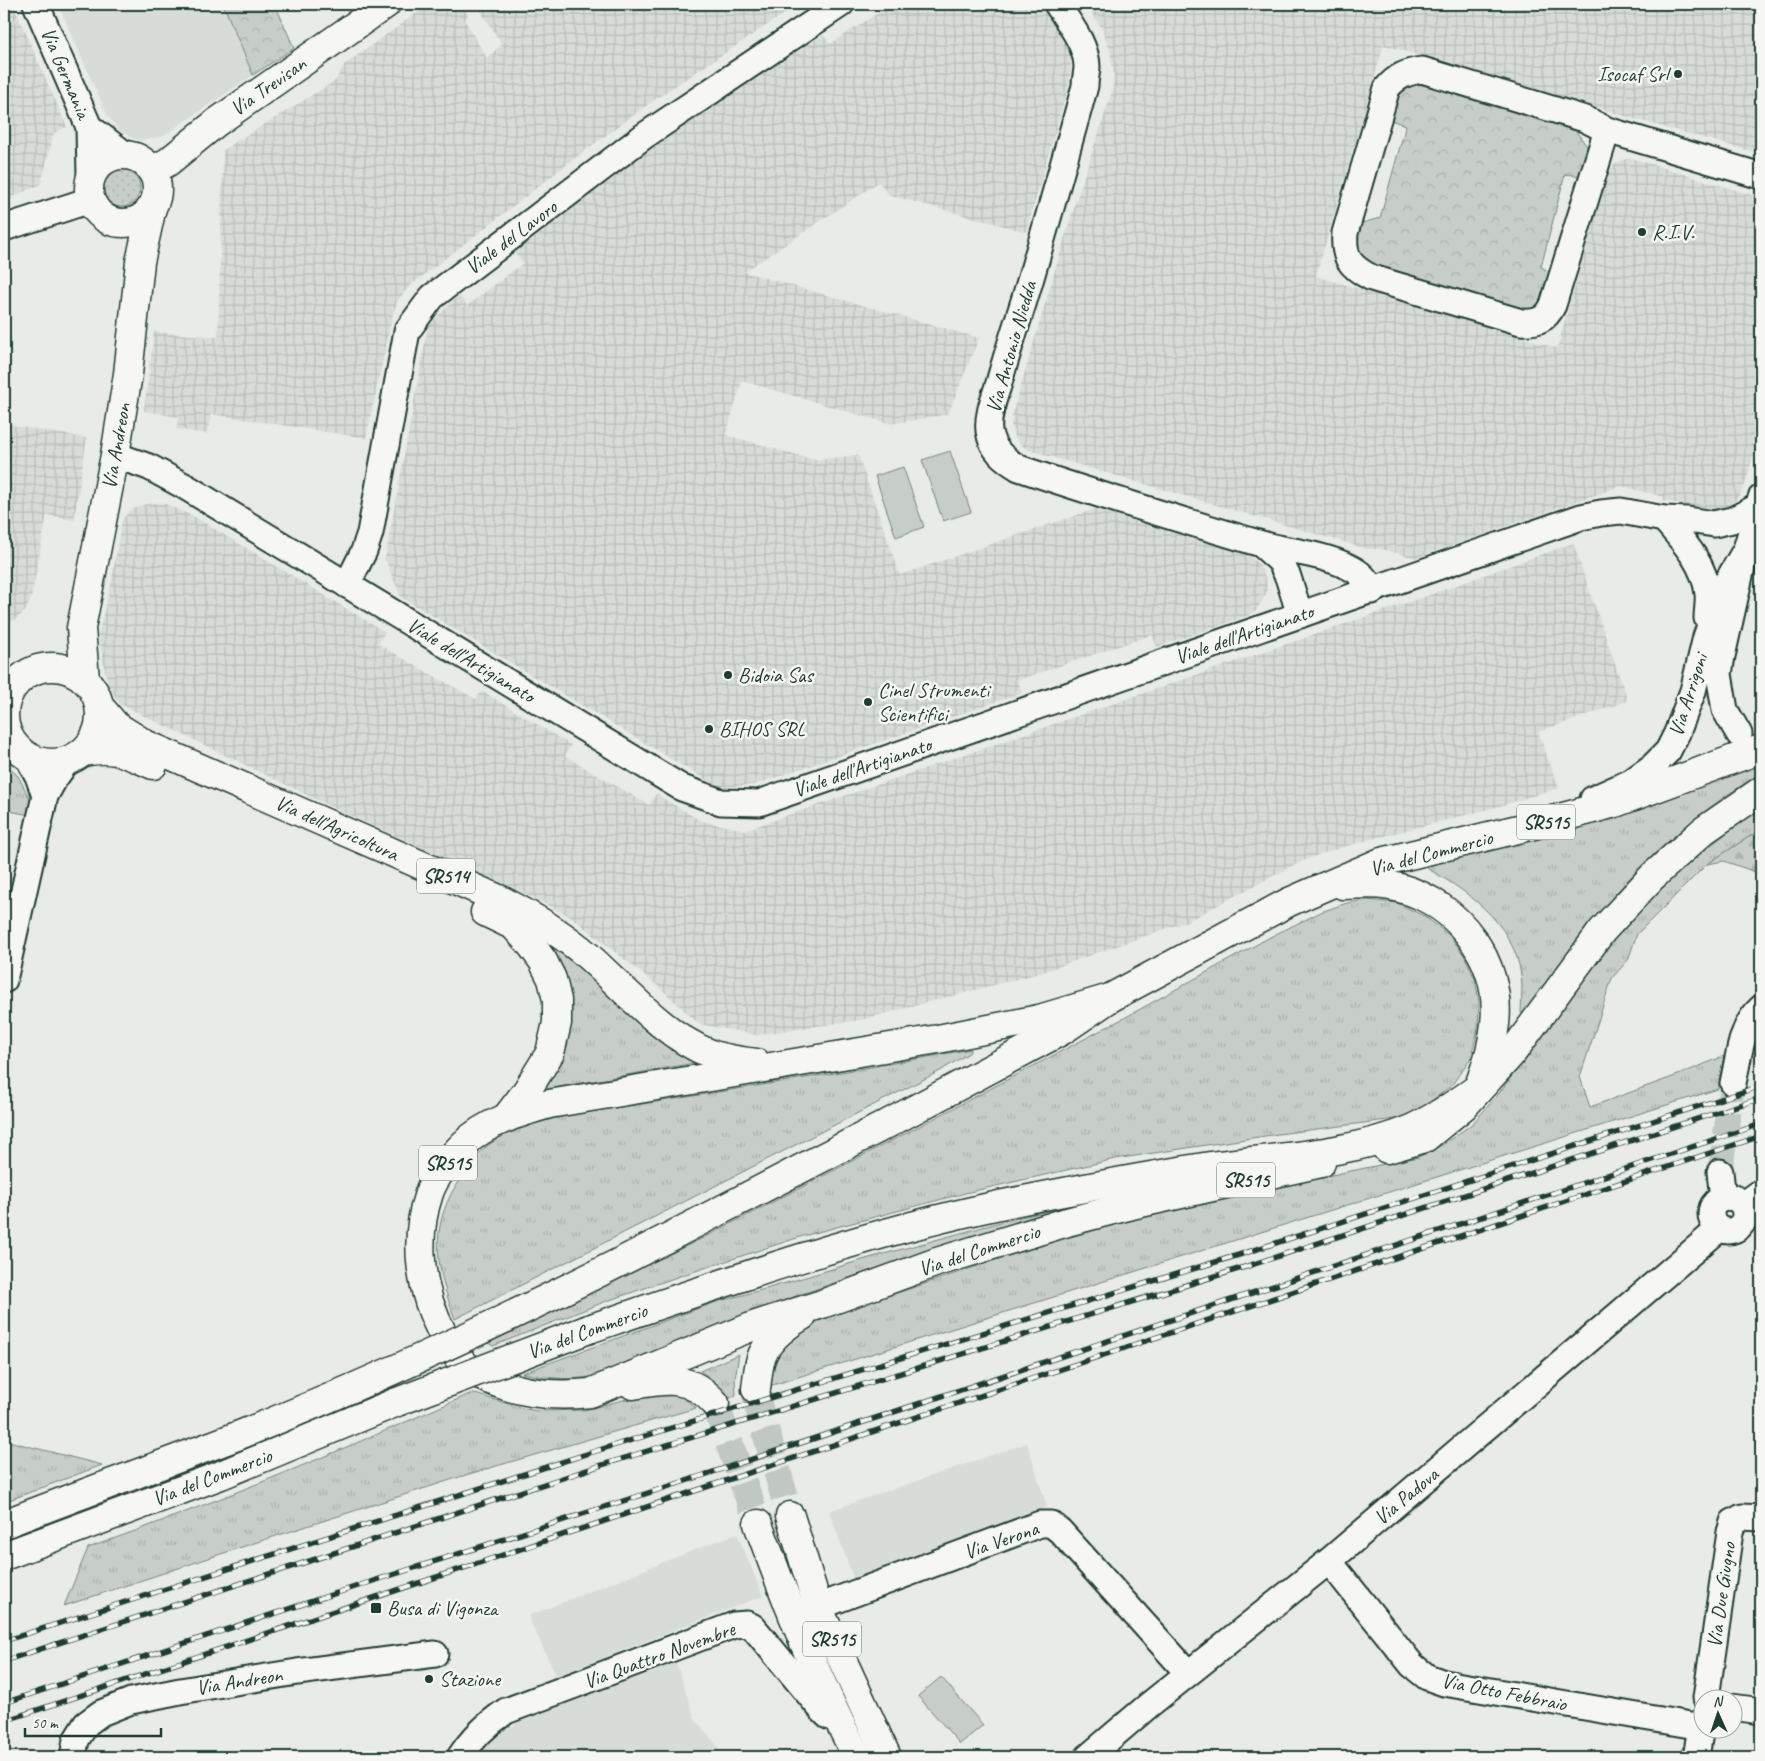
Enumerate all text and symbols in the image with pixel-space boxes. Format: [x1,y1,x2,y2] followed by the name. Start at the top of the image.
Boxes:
[35,23,98,125] street label: Via Germania
[225,50,311,121] street label: Via Trevisan
[1597,61,1671,87] place label: Isocaf Srl
[1672,68,1684,80] marker: Isocaf Srl
[460,193,563,280] street label: Viale del Lavoro
[1652,219,1695,245] place label: R.I.V.
[1636,226,1648,238] marker: R.I.V.
[980,277,1043,416] street label: Via Antonio Niedda
[96,400,136,491] street label: Via Andreon
[1171,597,1319,670] street label: Viale dell'Artigianato
[402,612,542,710] street label: Viale dell'Artigianato
[1662,647,1714,740] street label: Via Arrigoni
[738,662,815,688] place label: Bidoia Sas
[722,669,734,681] marker: Bidoia Sas
[878,677,992,727] place label: Cinel Strumenti Scientifici
[862,696,874,708] marker: Cinel Strumenti Scientifici
[719,716,806,742] place label: BIHOS SRL
[703,723,715,735] marker: BIHOS SRL
[789,730,937,803] street label: Viale dell'Artigianato
[271,789,404,867] street label: Via dell'Agricoltura
[1517,804,1575,840] road number: SR515
[1367,824,1497,882] street label: Via del Commercio
[417,858,475,894] road number: SR514
[419,1146,477,1180] road number: SR515
[1217,1162,1275,1198] road number: SR515
[915,1218,1044,1282] street label: Via del Commercio
[523,1297,652,1365] street label: Via del Commercio
[149,1442,277,1512] street label: Via del Commercio
[1368,1461,1445,1530] street label: Via Padova
[960,1515,1043,1565] street label: Via Verona
[1701,1539,1741,1649] street label: Via Due Giugno
[387,1595,500,1621] place label: Busa di Vigonza
[369,1601,383,1615] marker: Busa di Vigonza
[580,1615,739,1694] street label: Via Quattro Novembre
[803,1622,861,1656] road number: SR515
[194,1661,285,1701] street label: Via Andreon
[439,1666,502,1692] place label: Stazione
[1439,1667,1570,1717] street label: Via Otto Febbraio
[423,1673,435,1685] marker: Stazione
[1692,1688,1742,1738] north arrow
[1713,1693,1724,1710] text: N
[25,1706,161,1738] scale bar
[32,1714,59,1733] text: 50 m

